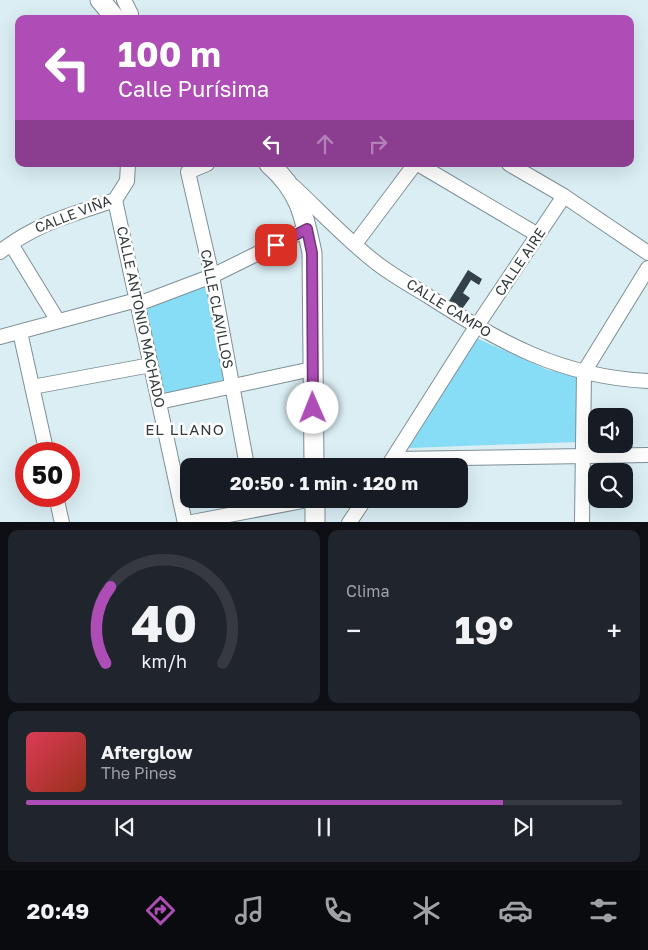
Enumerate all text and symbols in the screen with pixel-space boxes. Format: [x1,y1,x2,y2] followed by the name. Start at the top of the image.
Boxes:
[118,33,221,75] text: 100 m
[35,35,100,100] icon: left
[118,75,269,102] text: Calle Purísima
[258,130,286,158] icon: left
[311,130,339,158] icon: ahead
[364,130,392,158] icon: right
[32,191,114,236] street label: CALLE VIÑA
[255,224,297,266] pin
[491,224,549,299] street label: CALLE AIRE
[114,225,169,409] street label: CALLE ANTONIO MACHADO
[262,231,290,259] icon: arrive
[198,248,237,370] street label: CALLE CLAVILLOS
[404,275,495,340] street label: CALLE CAMPO
[286,381,338,433] position arrow
[588,408,633,508] map controls
[588,408,633,453] button: sound
[145,420,225,438] district label: EL LLANO
[15,442,80,507] speed limit sign: 50
[588,463,633,508] button: search
[230,471,418,494] text: 20:50 · 1 min · 120 m
[346,581,390,601] text: Clima
[131,591,197,653] text: 40
[455,607,513,652] text: 19°
[346,614,361,647] text: −
[607,614,622,647] text: +
[141,650,187,672] text: km/h
[101,740,192,763] text: Afterglow
[101,763,176,783] text: The Pines
[111,813,139,841] icon: previous
[310,813,338,841] icon: pause
[509,813,537,841] icon: next
[143,893,178,928] icon: directions
[232,893,267,928] icon: music
[320,893,355,928] icon: phone
[409,893,444,928] icon: climate
[498,893,533,928] icon: car
[586,893,621,928] icon: filters
[27,897,89,924] text: 20:49

